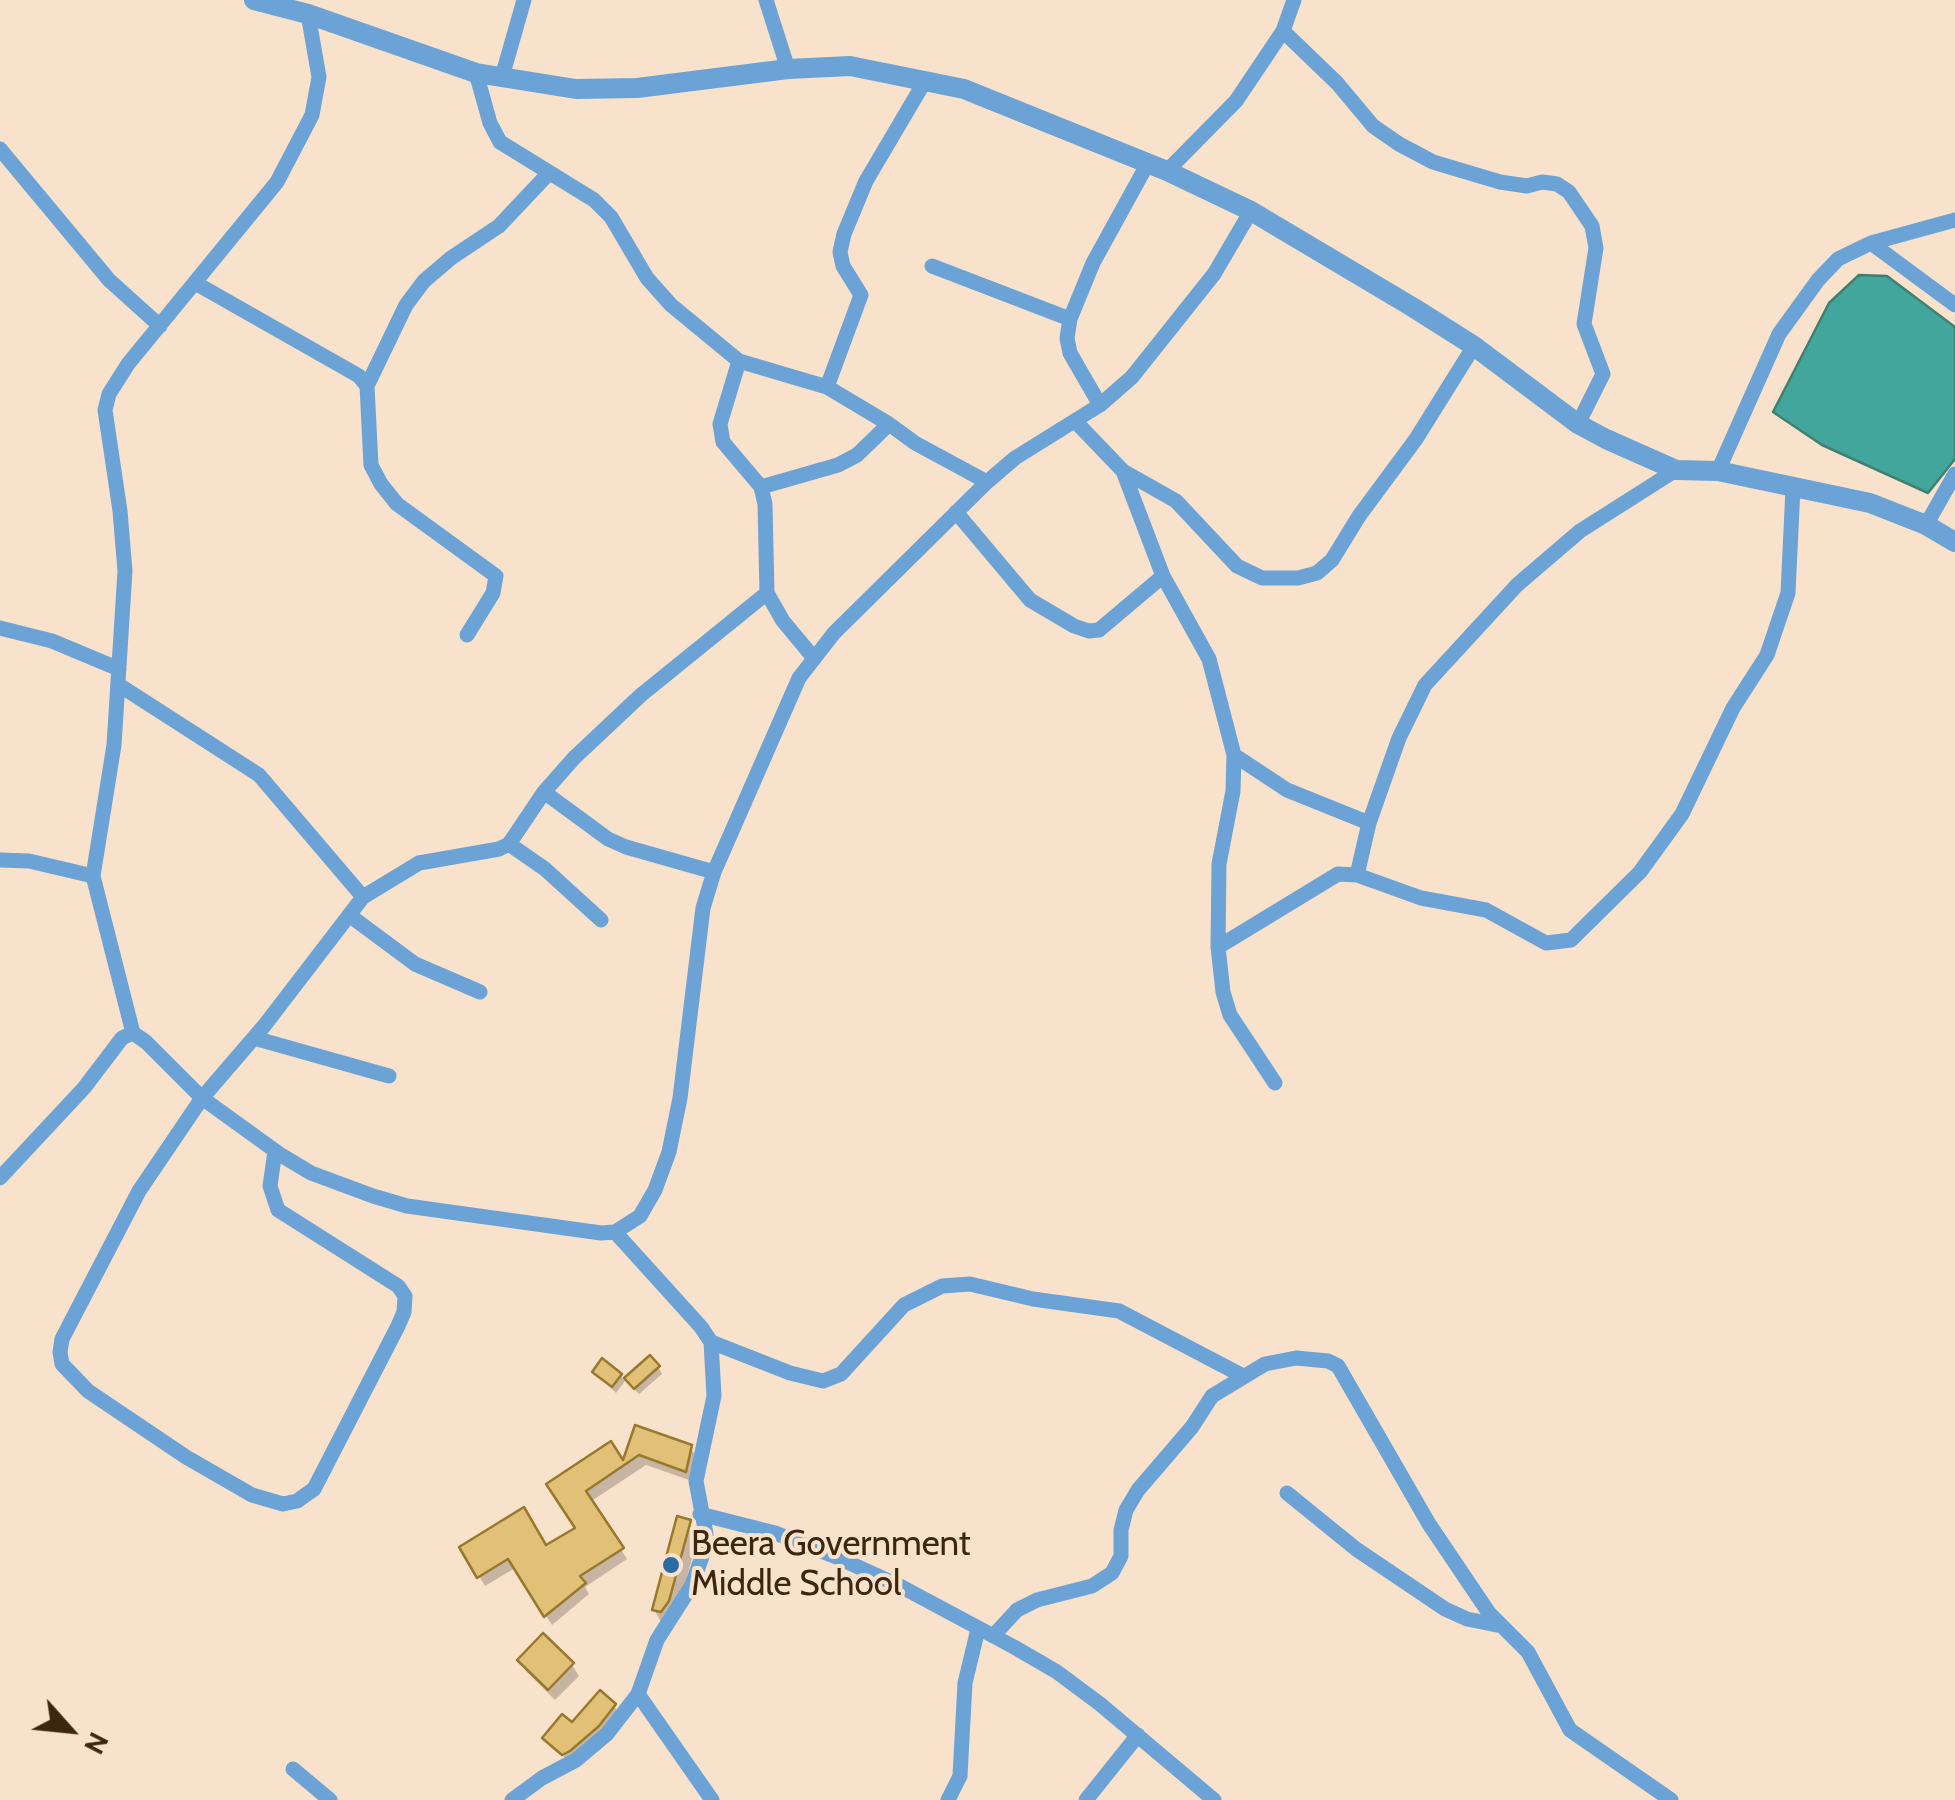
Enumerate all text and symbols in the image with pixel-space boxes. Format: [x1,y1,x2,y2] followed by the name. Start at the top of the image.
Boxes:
[691,1524,971,1606] place label: Beera Government Middle School
[660,1554,682,1576] marker: Beera Government Middle School
[20,1680,120,1780] north arrow
[77,1727,116,1760] text: N

